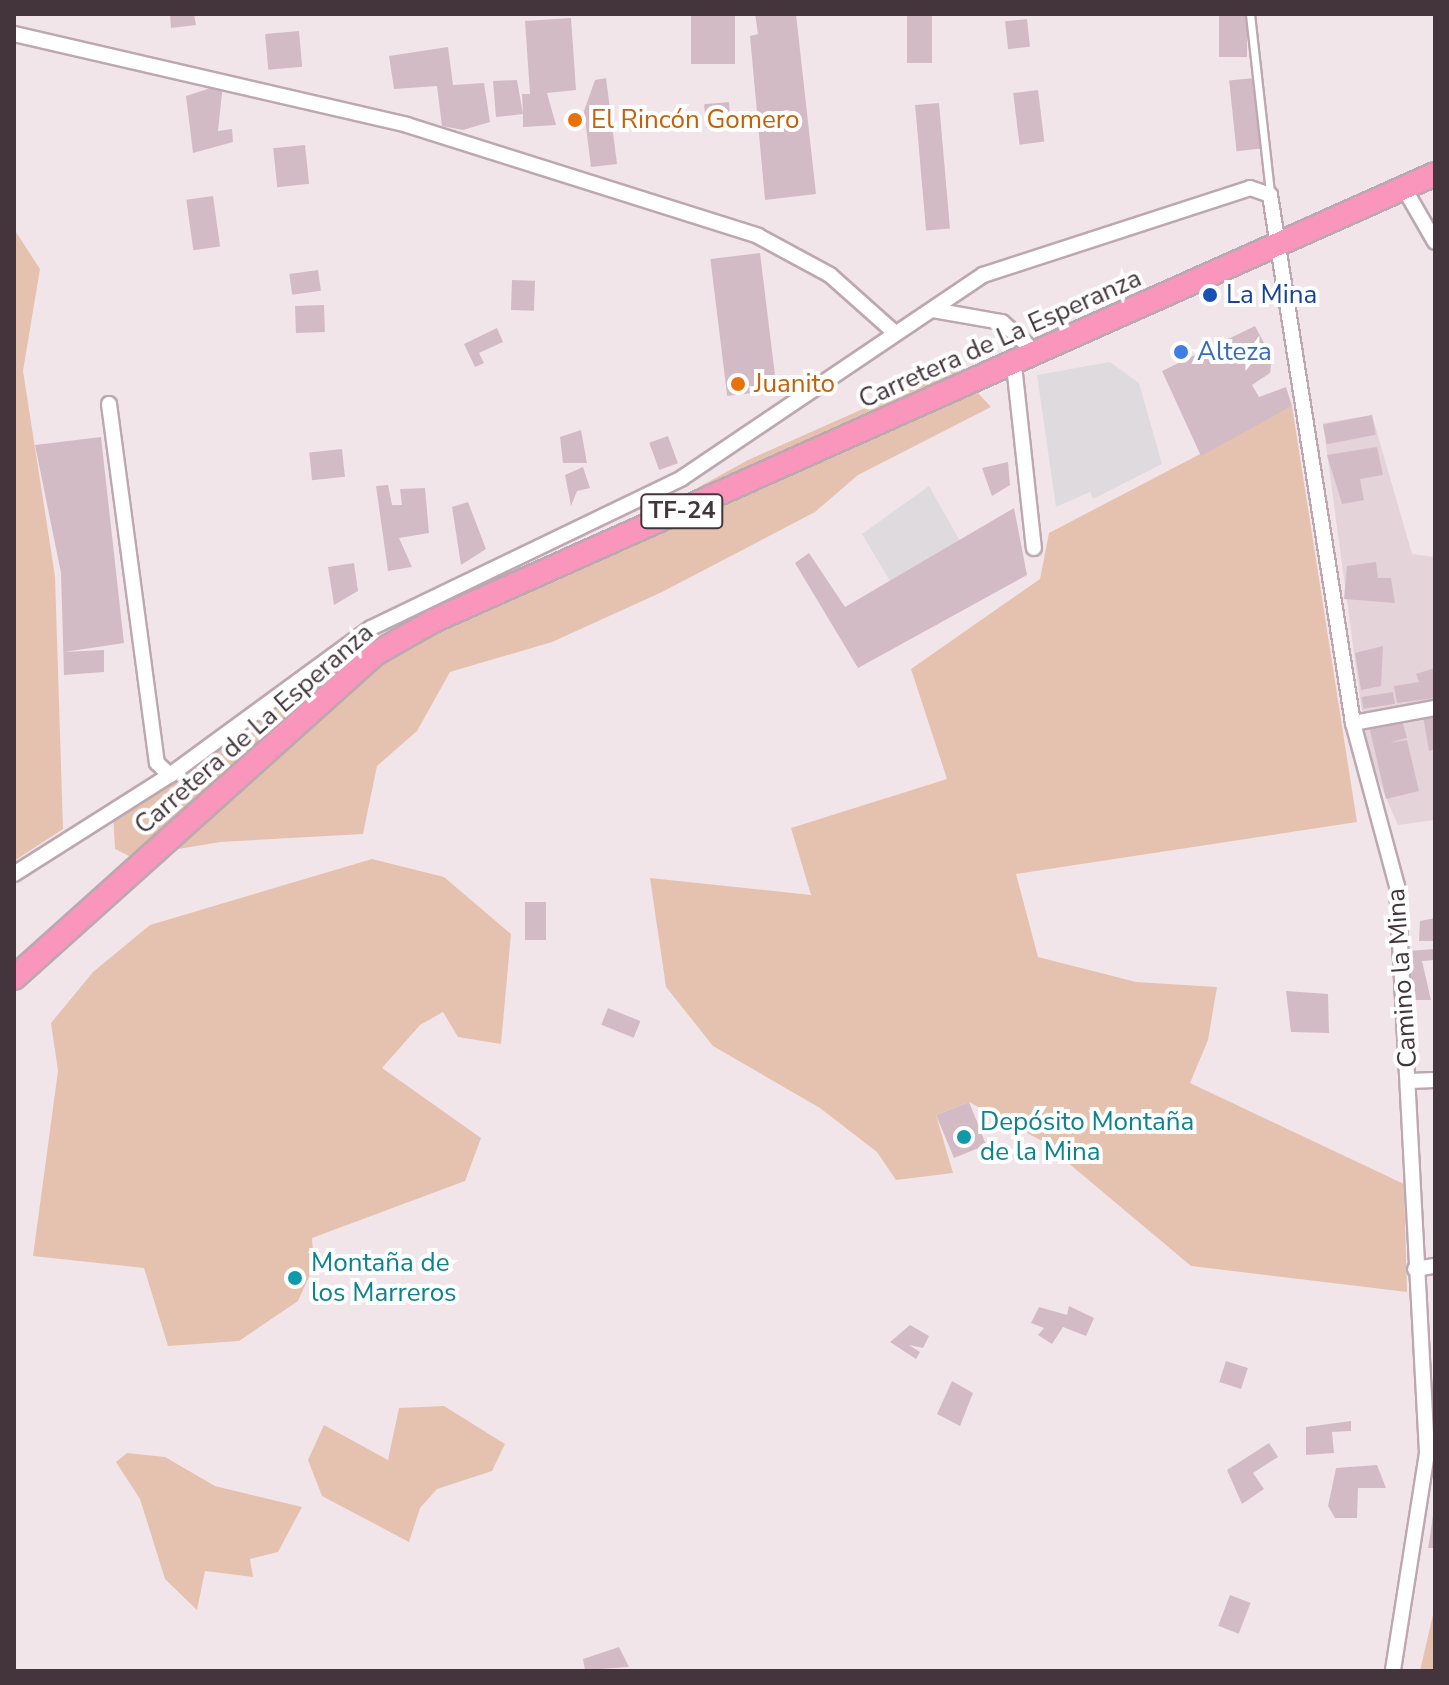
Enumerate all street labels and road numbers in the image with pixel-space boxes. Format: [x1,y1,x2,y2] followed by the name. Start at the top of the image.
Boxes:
[854,263,1146,415] street label: Carretera de La Esperanza
[640,491,724,531] road number: TF-24
[128,617,380,841] street label: Carretera de La Esperanza
[1380,887,1424,1069] street label: Camino la Mina

